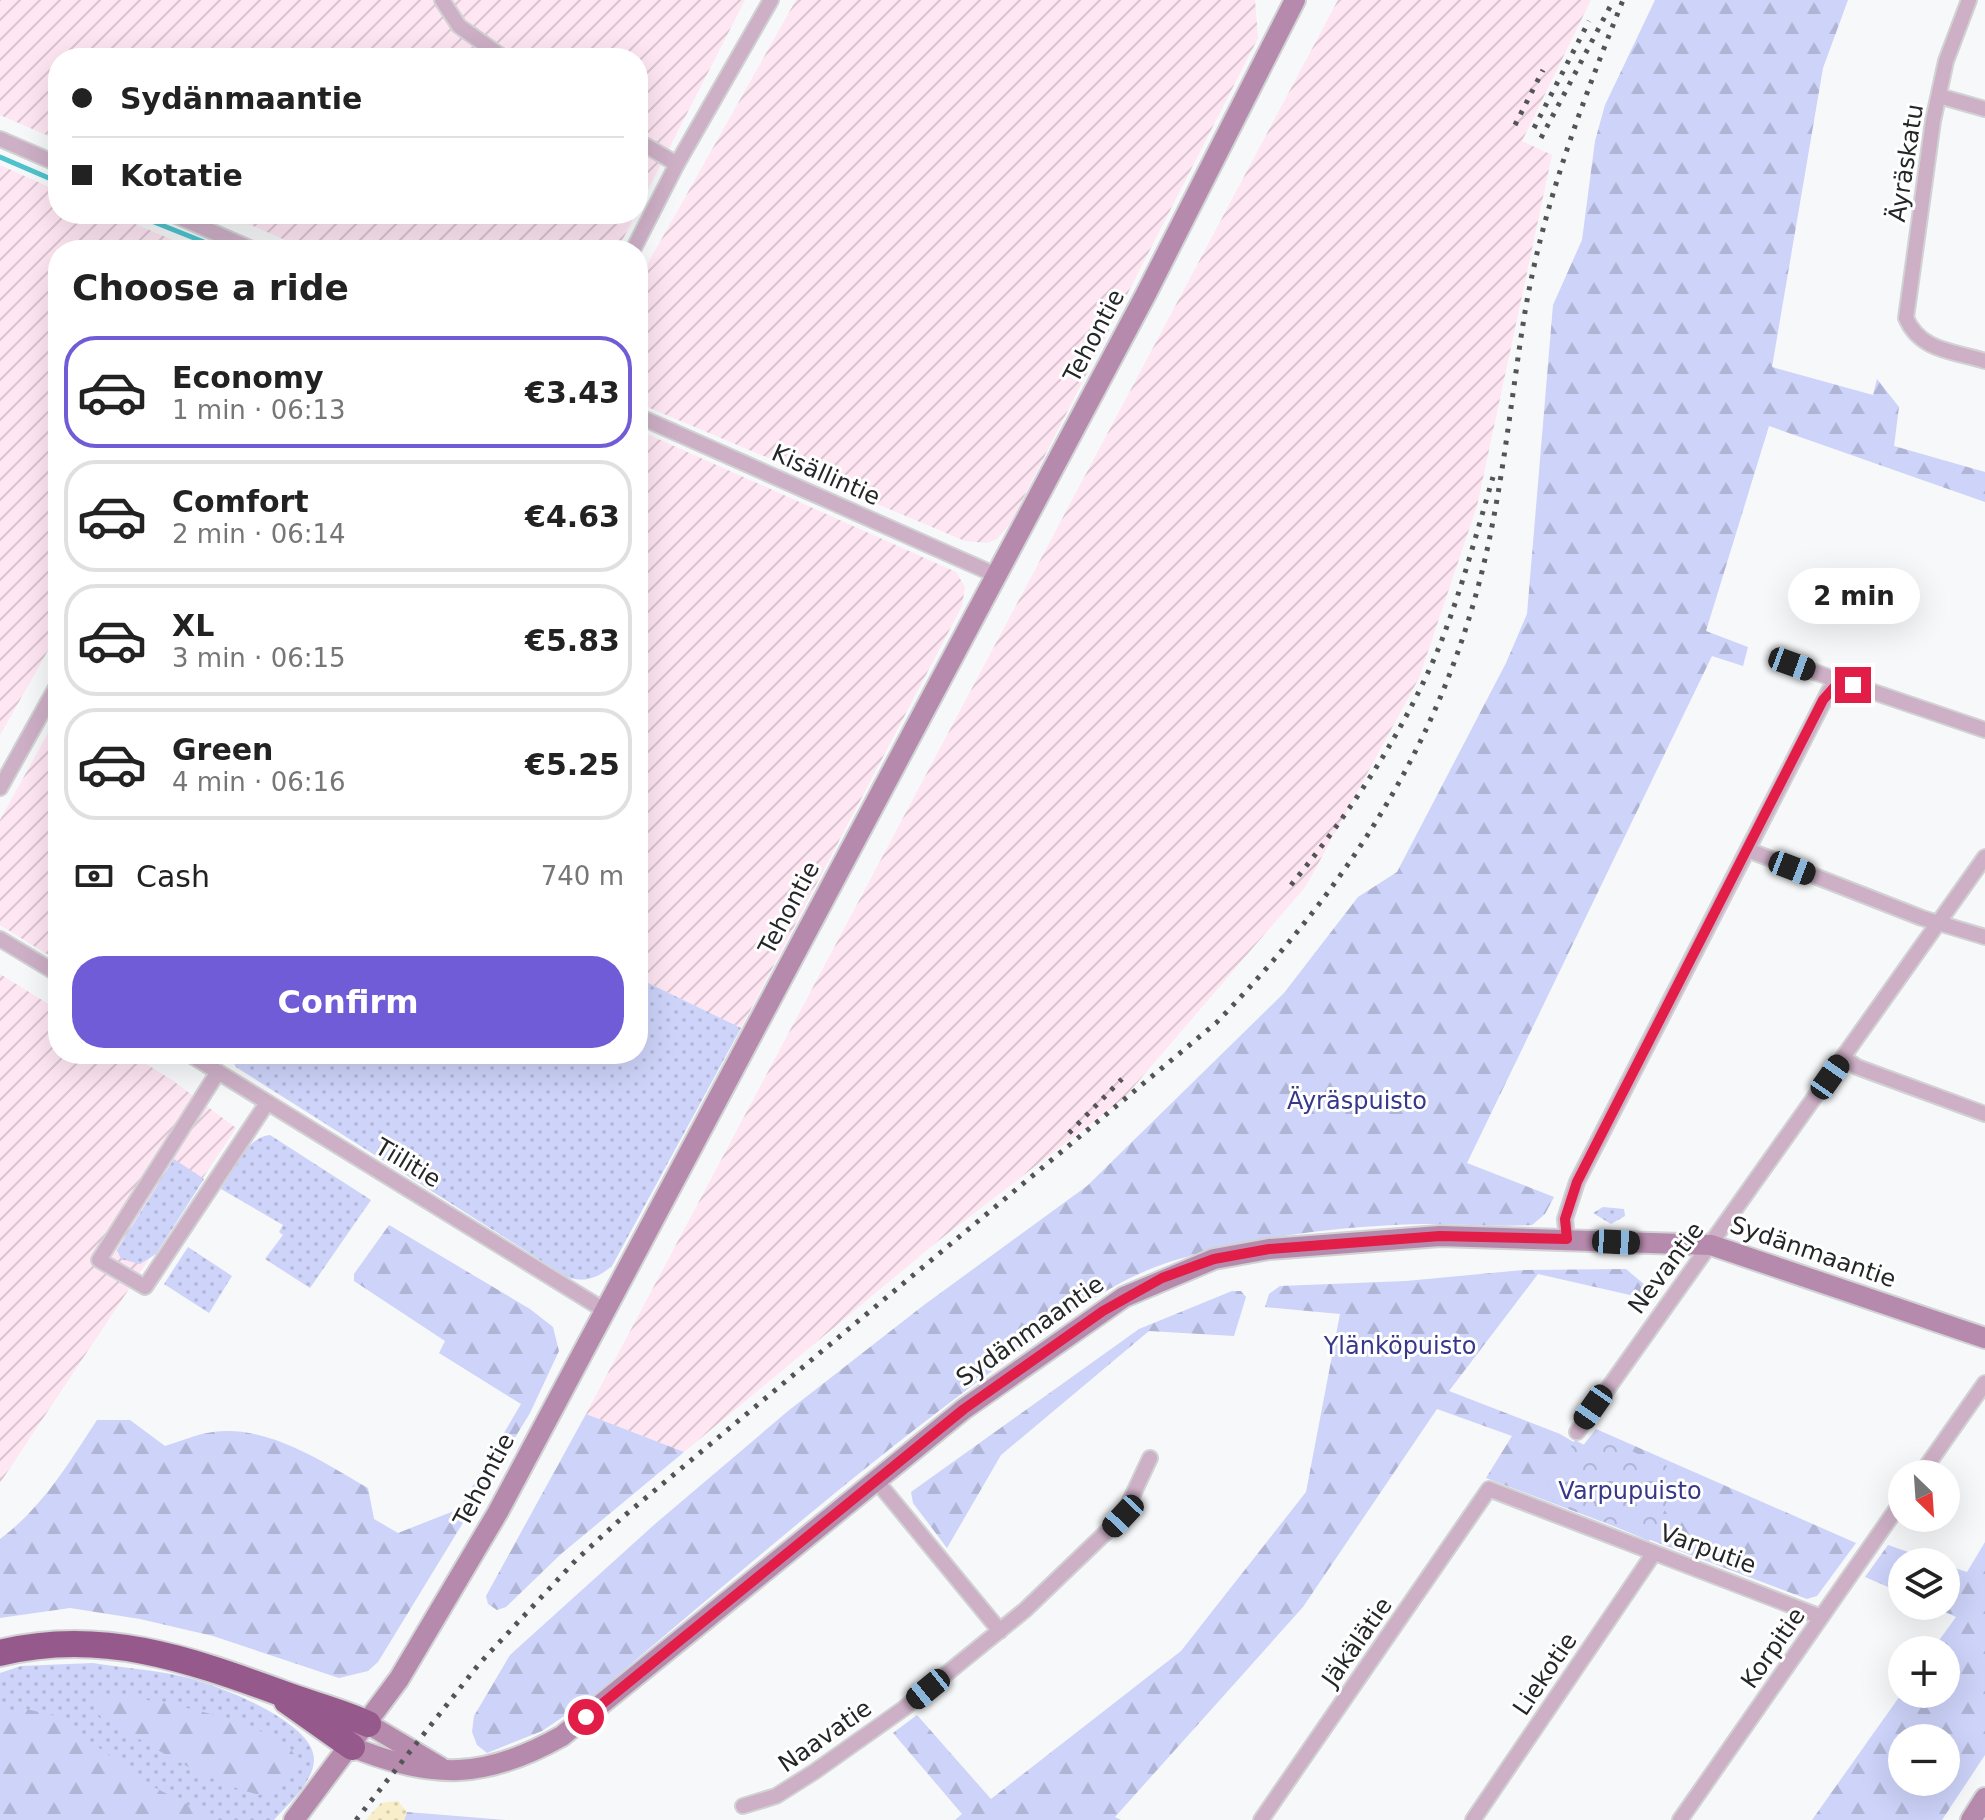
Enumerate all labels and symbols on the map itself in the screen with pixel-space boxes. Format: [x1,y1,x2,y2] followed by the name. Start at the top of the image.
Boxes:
[1882,102,1929,224] street label: Äyräskatu
[1057,285,1130,388] street label: Tehontie
[767,439,885,511] street label: Kisällintie
[1787,569,1919,625] callout: 2 min
[1765,645,1819,683] car
[1835,667,1871,703] route end
[1765,848,1819,888] car
[752,857,825,960] street label: Tehontie
[1806,1050,1854,1104] car
[1287,1086,1427,1115] park label: Äyräspuisto
[369,1132,446,1193] street label: Tiilitie
[1726,1211,1900,1293] street label: Sydänmaantie
[1622,1217,1710,1319] street label: Nevantie
[1591,1229,1641,1255] car
[951,1270,1109,1392] street label: Sydänmaantie
[1323,1332,1476,1360] park label: Ylänköpuisto
[1569,1380,1617,1434] car
[447,1429,520,1532] street label: Tehontie
[1888,1460,1960,1532] north arrow
[1558,1477,1702,1505] park label: Varpupuisto
[1098,1490,1148,1542] car
[1656,1519,1760,1579] street label: Varputie
[1315,1592,1398,1694] street label: Jäkälätie
[1735,1602,1811,1694] street label: Korpitie
[1507,1627,1583,1721] street label: Liekotie
[902,1665,954,1713] car
[773,1694,877,1778] street label: Naavatie
[568,1699,604,1735] route start

